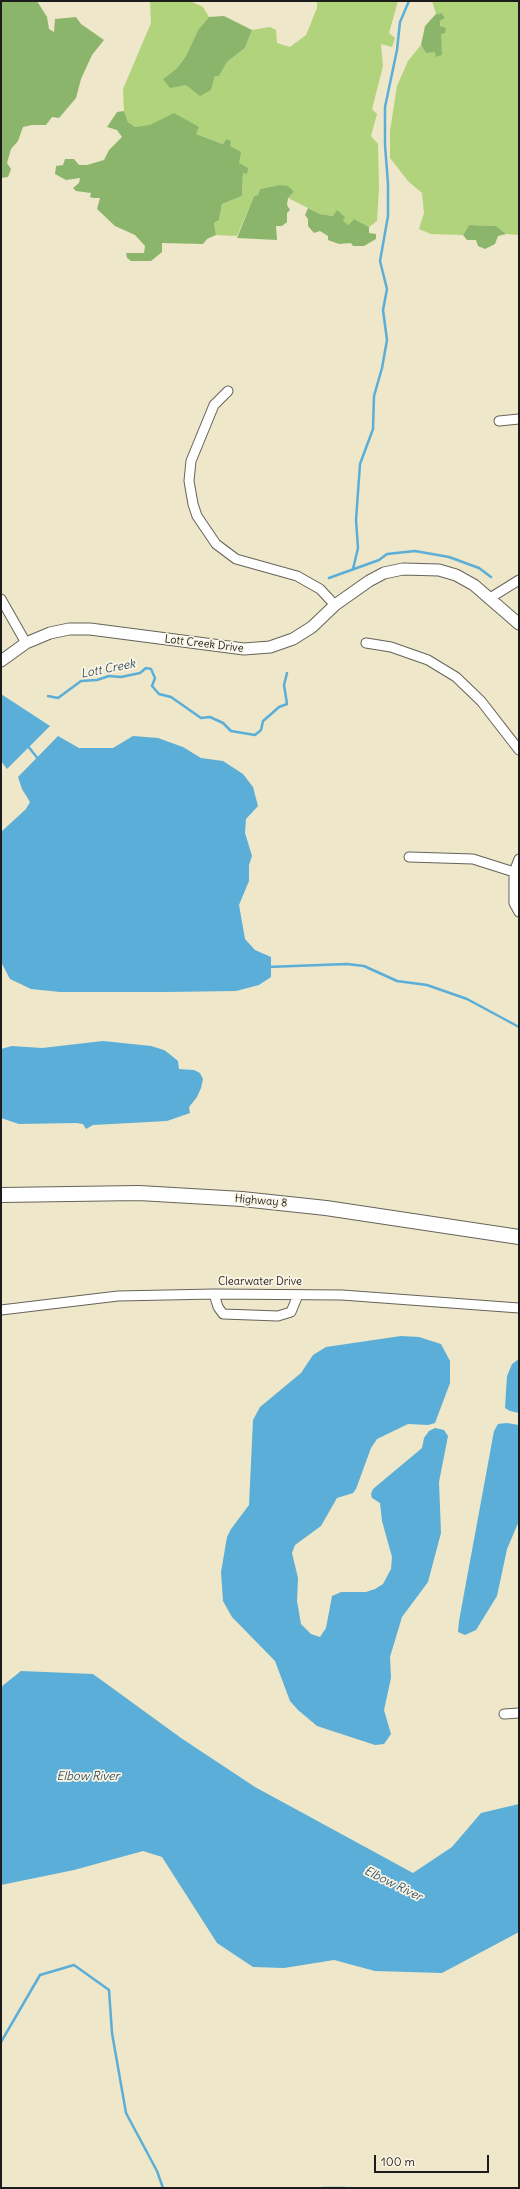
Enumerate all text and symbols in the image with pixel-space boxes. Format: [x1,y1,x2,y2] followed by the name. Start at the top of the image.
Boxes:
[164,633,244,655] street label: Lott Creek Drive
[79,657,137,681] water label: Lott Creek
[234,1192,288,1210] street label: Highway 8
[218,1275,302,1289] street label: Clearwater Drive
[57,1770,119,1784] water label: Elbow River
[362,1864,424,1904] water label: Elbow River
[376,2147,491,2173] scale bar
[381,2154,415,2169] text: 100 m

